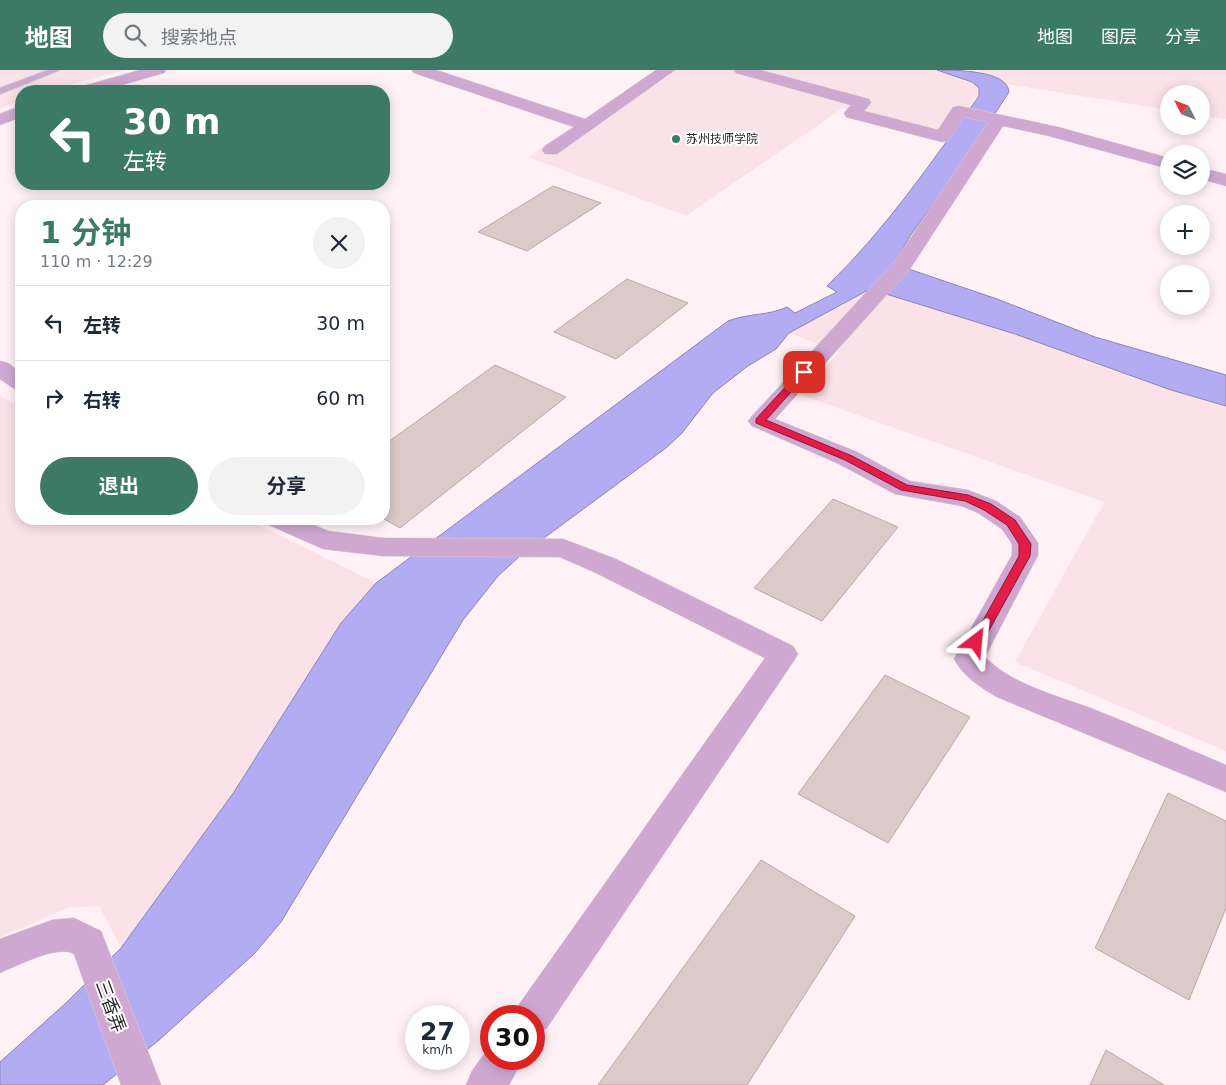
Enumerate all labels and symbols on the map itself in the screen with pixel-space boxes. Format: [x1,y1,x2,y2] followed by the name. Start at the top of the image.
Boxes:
[1160,85,1210,135] north arrow
[686,132,758,146] place label: 苏州技师学院
[670,133,682,145] marker: 苏州技师学院
[783,351,825,393] pin
[949,615,1001,667] position arrow
[92,977,130,1035] street label: 三香弄
[480,1005,545,1070] speed limit sign: 30

